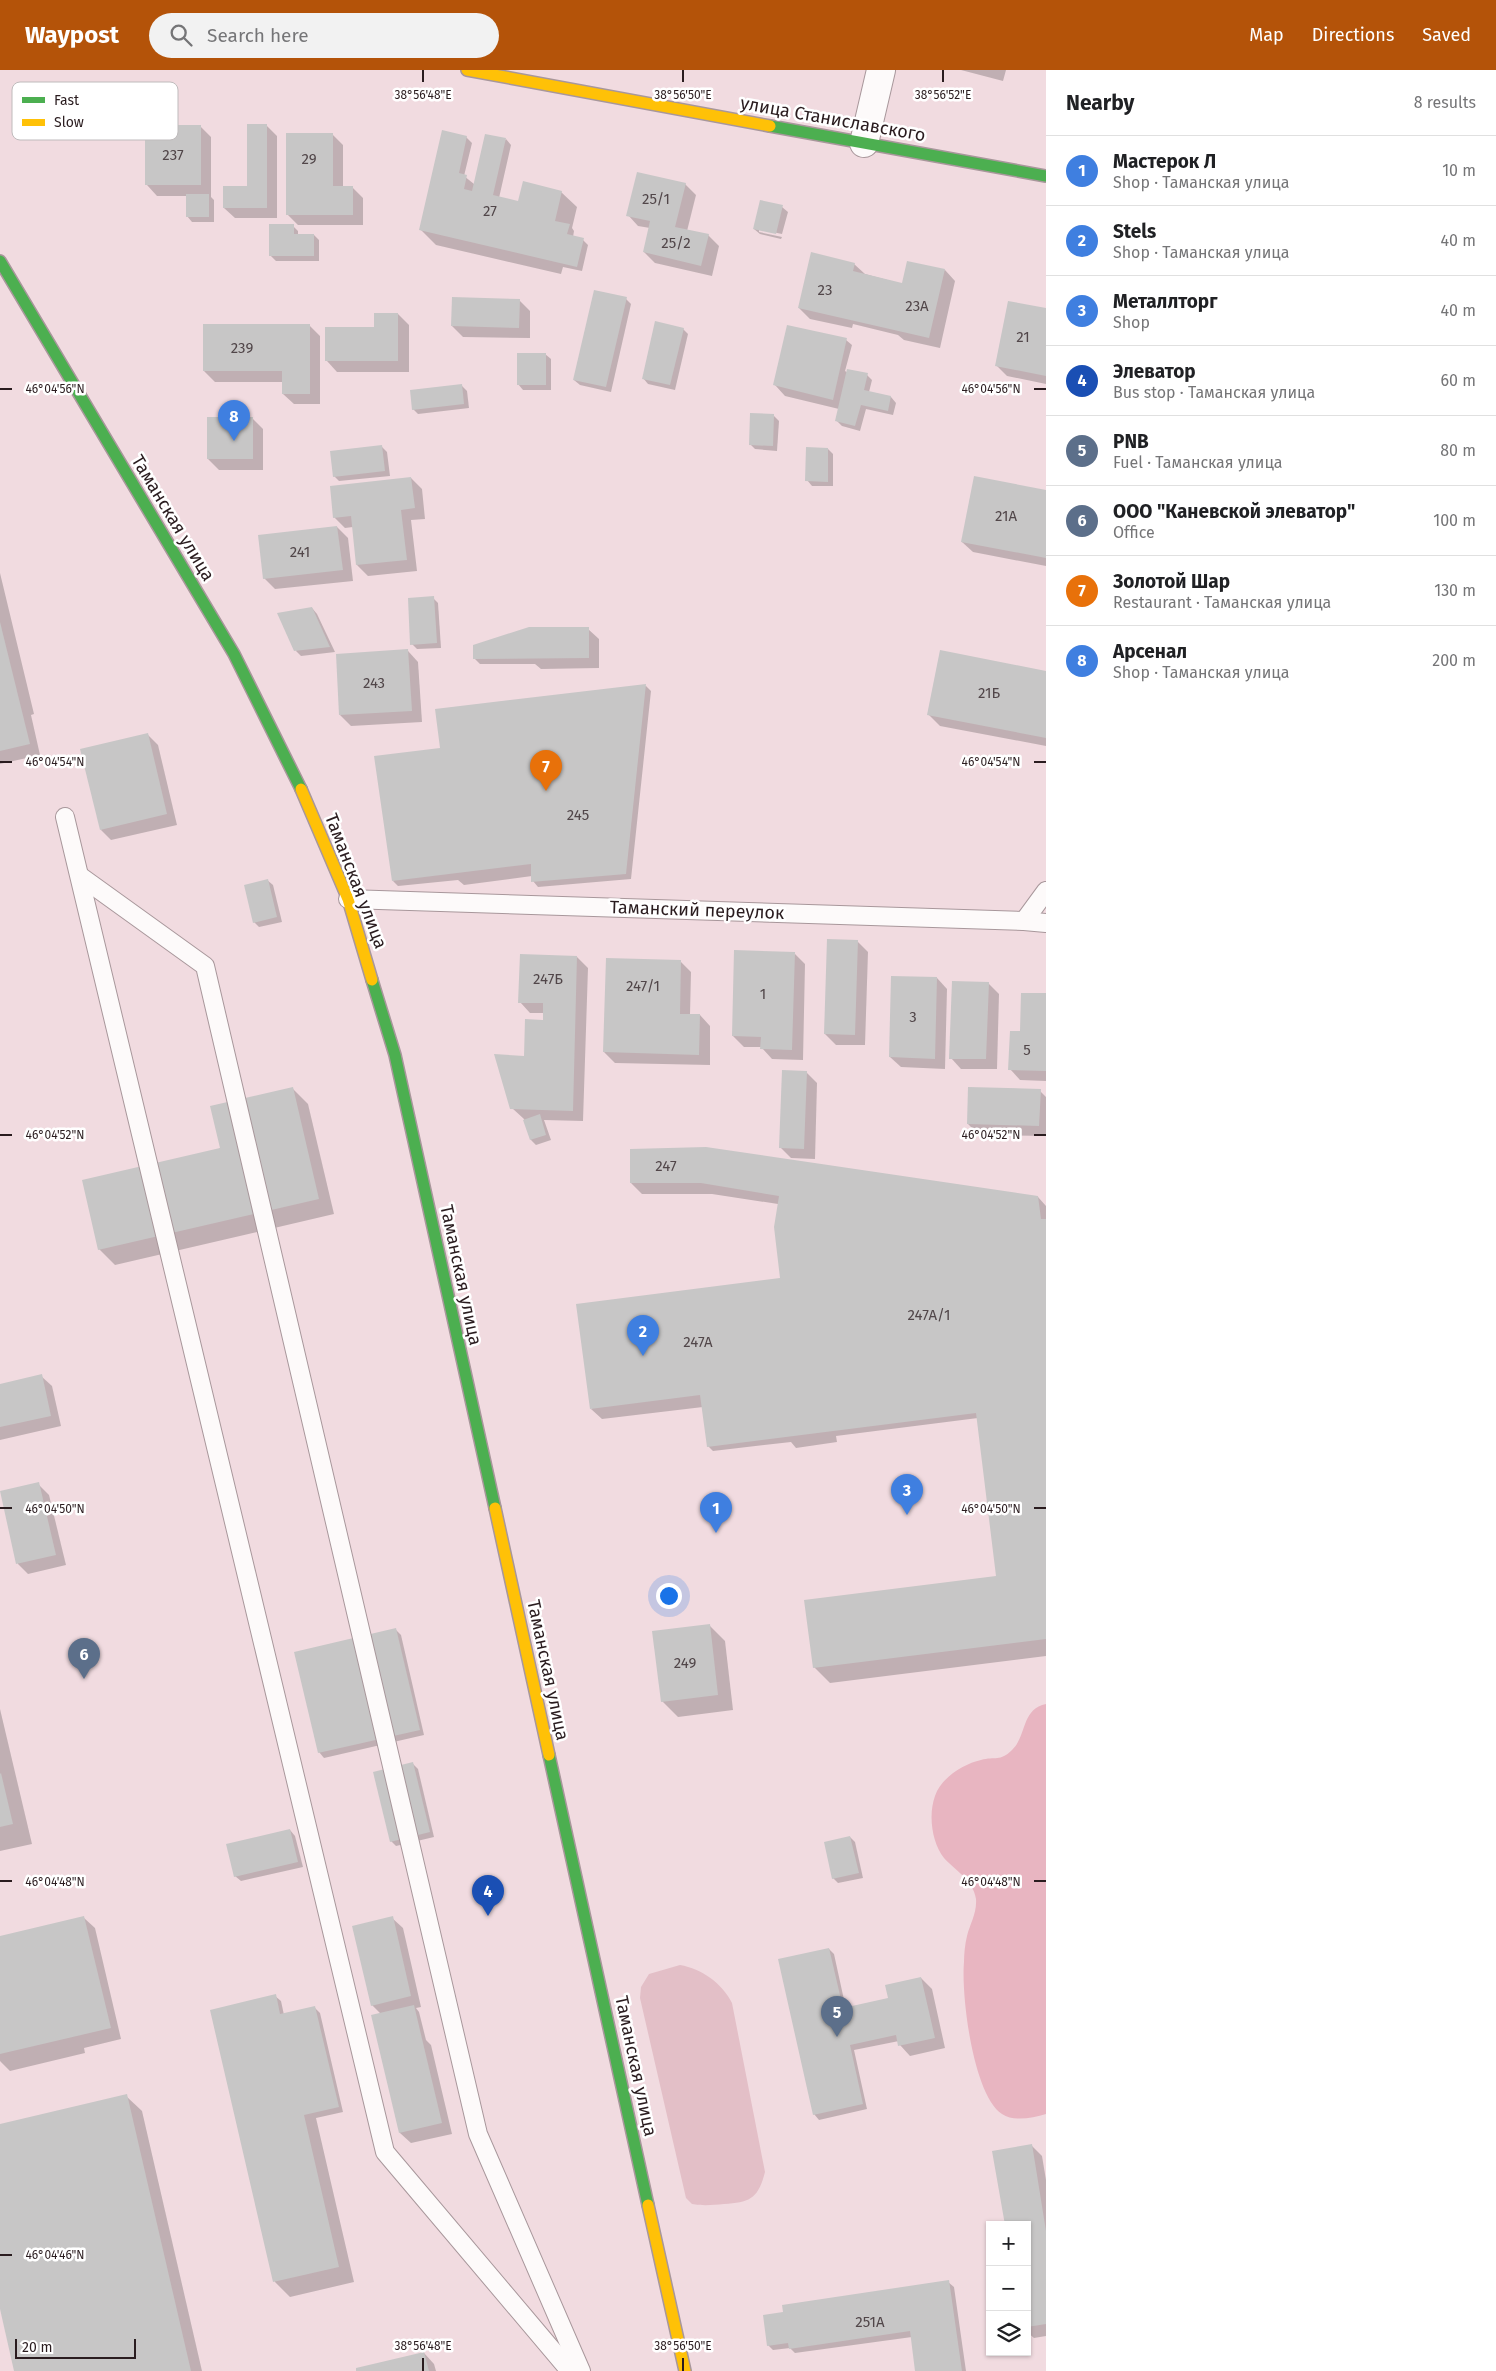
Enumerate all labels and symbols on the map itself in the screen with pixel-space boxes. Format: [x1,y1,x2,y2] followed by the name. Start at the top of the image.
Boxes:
[12,82,178,140] legend
[394,88,452,102] text: 38°56'48"E
[654,88,712,102] text: 38°56'50"E
[915,88,971,102] text: 38°56'52"E
[54,92,80,109] text: Fast
[739,92,927,146] street label: улица Станиславского
[54,114,84,131] text: Slow
[162,146,184,164] house number: 237
[301,150,317,168] house number: 29
[642,190,670,208] house number: 25/1
[483,202,497,220] house number: 27
[661,234,691,252] house number: 25/2
[818,281,832,299] house number: 23
[905,297,929,315] house number: 23А
[1016,328,1030,346] house number: 21
[231,339,253,357] house number: 239
[25,382,85,396] text: 46°04'56"N
[961,382,1021,396] text: 46°04'56"N
[218,400,250,441] pin: 8
[127,451,219,585] street label: Таманская улица
[995,507,1017,525] house number: 21А
[290,543,310,561] house number: 241
[363,674,385,692] house number: 243
[978,684,1000,702] house number: 21Б
[530,750,562,791] pin: 7
[26,755,84,769] text: 46°04'54"N
[962,755,1020,769] text: 46°04'54"N
[567,806,589,824] house number: 245
[320,810,392,952] street label: Таманская улица
[609,896,785,924] street label: Таманский переулок
[533,970,563,988] house number: 247Б
[626,977,660,995] house number: 247/1
[760,985,766,1003] house number: 1
[909,1008,917,1026] house number: 3
[1023,1041,1031,1059] house number: 5
[26,1128,84,1142] text: 46°04'52"N
[962,1128,1020,1142] text: 46°04'52"N
[655,1157,677,1175] house number: 247
[435,1203,487,1347] street label: Таманская улица
[908,1306,950,1324] house number: 247А/1
[627,1315,659,1356] pin: 2
[683,1333,713,1351] house number: 247А
[891,1474,923,1515] pin: 3
[700,1492,732,1533] pin: 1
[25,1502,85,1516] text: 46°04'50"N
[961,1502,1021,1516] text: 46°04'50"N
[656,1583,682,1609] your location
[522,1598,574,1742] street label: Таманская улица
[68,1638,100,1679] pin: 6
[674,1654,696,1672] house number: 249
[25,1875,85,1889] text: 46°04'48"N
[472,1875,504,1916] pin: 4
[961,1875,1021,1889] text: 46°04'48"N
[610,1994,662,2138] street label: Таманская улица
[821,1996,853,2037] pin: 5
[25,2248,85,2262] text: 46°04'46"N
[855,2313,885,2331] house number: 251А
[15,2336,136,2359] scale bar
[394,2339,452,2353] text: 38°56'48"E
[654,2339,712,2353] text: 38°56'50"E

